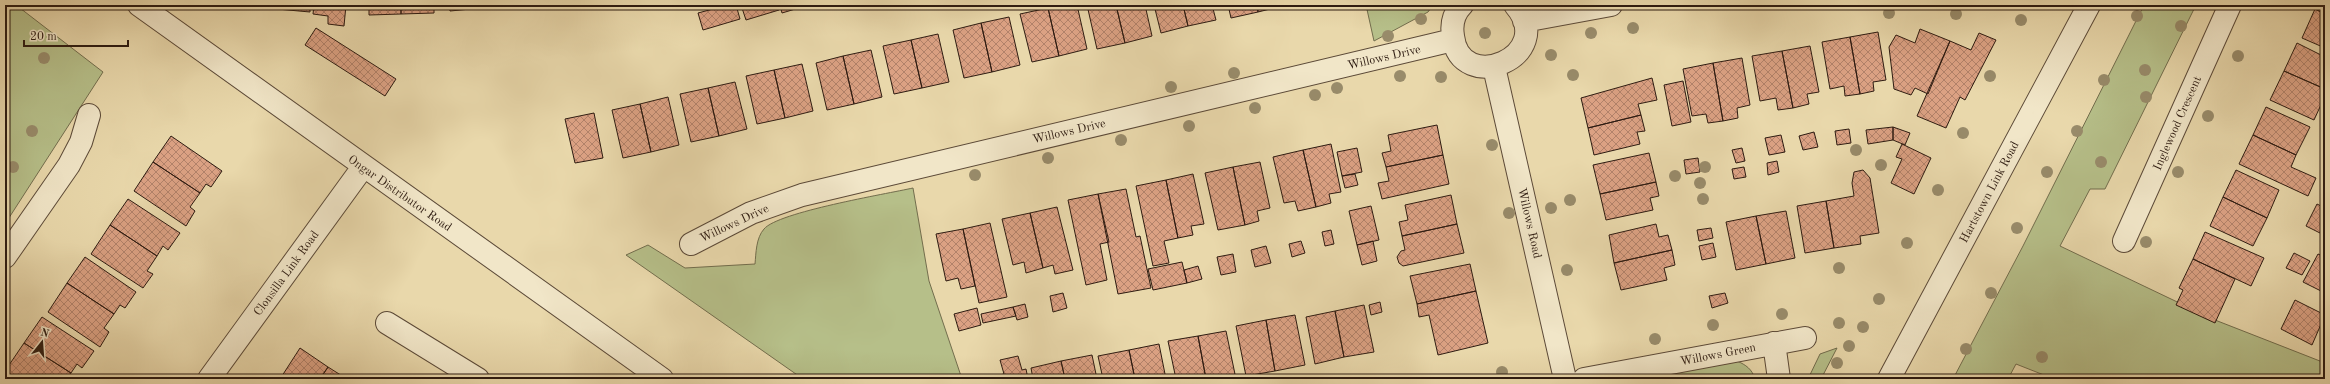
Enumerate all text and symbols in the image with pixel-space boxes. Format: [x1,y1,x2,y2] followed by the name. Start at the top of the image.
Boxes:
[24,22,128,48] scale bar
[30,31,57,43] text: 20 m
[1347,44,1422,72] street label: Willows Drive
[2152,74,2204,172] street label: Inglewood Crescent
[1032,118,1107,146] street label: Willows Drive
[1958,140,2022,245] street label: Hartstown Link Road
[345,153,453,234] street label: Ongar Distributor Road
[1515,187,1543,260] street label: Willows Road
[698,203,771,245] street label: Willows Drive
[252,229,322,318] street label: Clonsilla Link Road
[22,322,62,362] north arrow
[39,327,51,341] text: N
[1679,342,1758,368] street label: Willows Green

